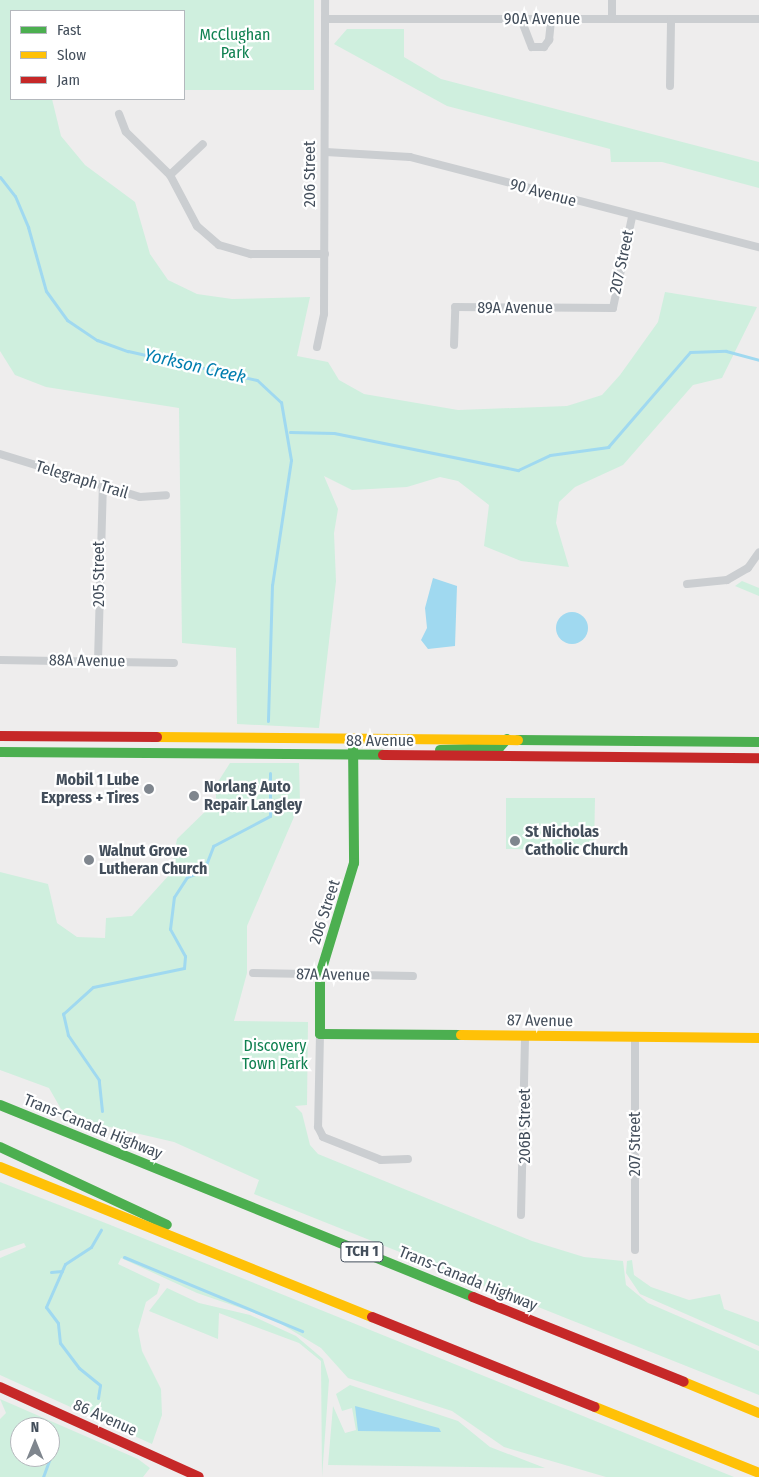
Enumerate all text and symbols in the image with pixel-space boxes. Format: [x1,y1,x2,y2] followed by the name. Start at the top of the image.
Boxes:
[504,9,580,29] street label: 90A Avenue
[10,10,185,100] legend
[57,21,81,39] text: Fast
[199,25,271,63] park label: McClughan Park
[57,46,86,64] text: Slow
[57,71,80,89] text: Jam
[300,141,320,207] street label: 206 Street
[508,175,578,211] street label: 90 Avenue
[606,228,638,296] street label: 207 Street
[477,298,553,318] street label: 89A Avenue
[142,344,248,388] water label: Yorkson Creek
[33,457,131,503] street label: Telegraph Trail
[89,541,109,607] street label: 205 Street
[49,651,125,671] street label: 88A Avenue
[346,731,414,751] street label: 88 Avenue
[41,770,139,808] place label: Mobil 1 Lube Express + Tires
[204,777,302,815] place label: Norlang Auto Repair Langley
[143,783,155,795] marker: Mobil 1 Lube Express + Tires
[188,790,200,802] marker: Norlang Auto Repair Langley
[525,822,628,860] place label: St Nicholas Catholic Church
[509,835,521,847] marker: St Nicholas Catholic Church
[99,841,207,879] place label: Walnut Grove Lutheran Church
[83,854,95,866] marker: Walnut Grove Lutheran Church
[306,877,344,947] street label: 206 Street
[296,965,370,985] street label: 87A Avenue
[507,1011,573,1031] street label: 87 Avenue
[242,1036,308,1074] park label: Discovery Town Park
[515,1088,535,1164] street label: 206B Street
[21,1090,165,1164] street label: Trans-Canada Highway
[625,1112,645,1176] street label: 207 Street
[340,1240,384,1264] road number: TCH 1
[396,1242,540,1316] street label: Trans-Canada Highway
[70,1395,140,1441] street label: 86 Avenue
[10,1417,60,1467] north arrow
[31,1419,39,1436] text: N

